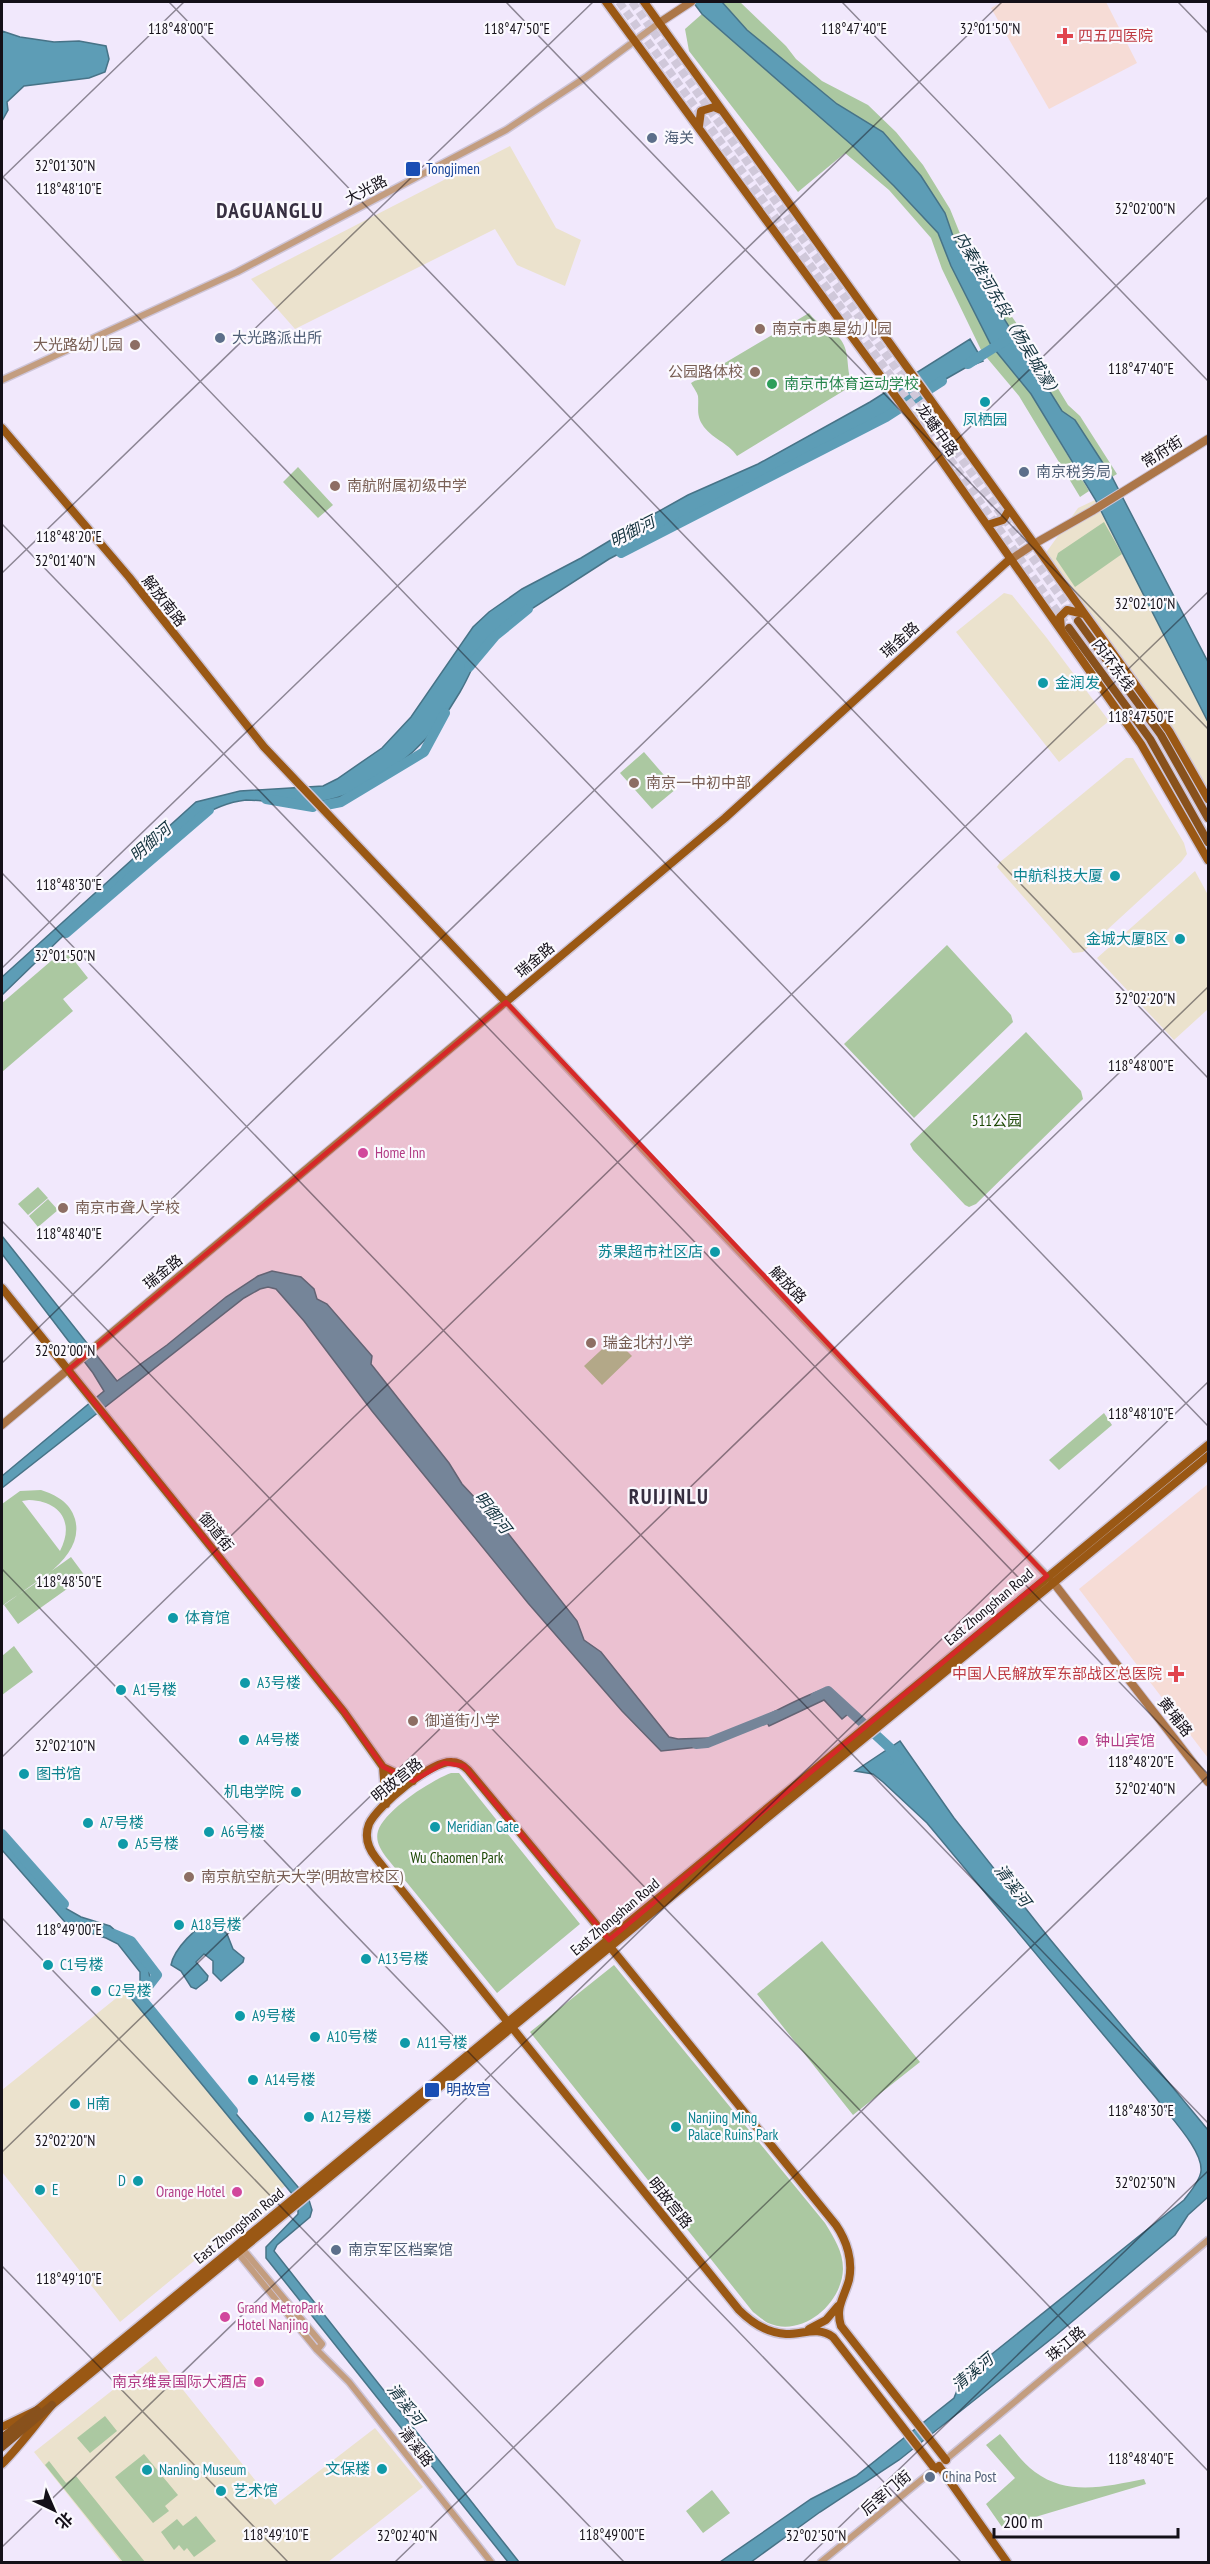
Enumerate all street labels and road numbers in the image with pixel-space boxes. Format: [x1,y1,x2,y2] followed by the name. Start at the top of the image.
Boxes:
[341,171,390,209] street label: 大光路
[912,400,962,460] street label: 龙蟠中路
[1138,432,1186,472] street label: 常府街
[138,571,190,630] street label: 解放南路
[877,618,923,662] street label: 瑞金路
[1088,635,1139,695] street label: 内环东线
[511,938,558,981] street label: 瑞金路
[139,1250,186,1293] street label: 瑞金路
[766,1262,811,1307] street label: 解放路
[195,1508,238,1555] street label: 御道街
[940,1564,1037,1649] street label: East Zhongshan Road
[1154,1693,1197,1740] street label: 黄埔路
[367,1753,426,1806] street label: 明故宫路
[566,1874,663,1959] street label: East Zhongshan Road
[644,2173,697,2232] street label: 明故宫路
[190,2184,288,2268] street label: East Zhongshan Road
[1042,2322,1089,2365] street label: 珠江路
[395,2423,438,2470] street label: 清溪路
[857,2466,915,2519] street label: 后宰门街

